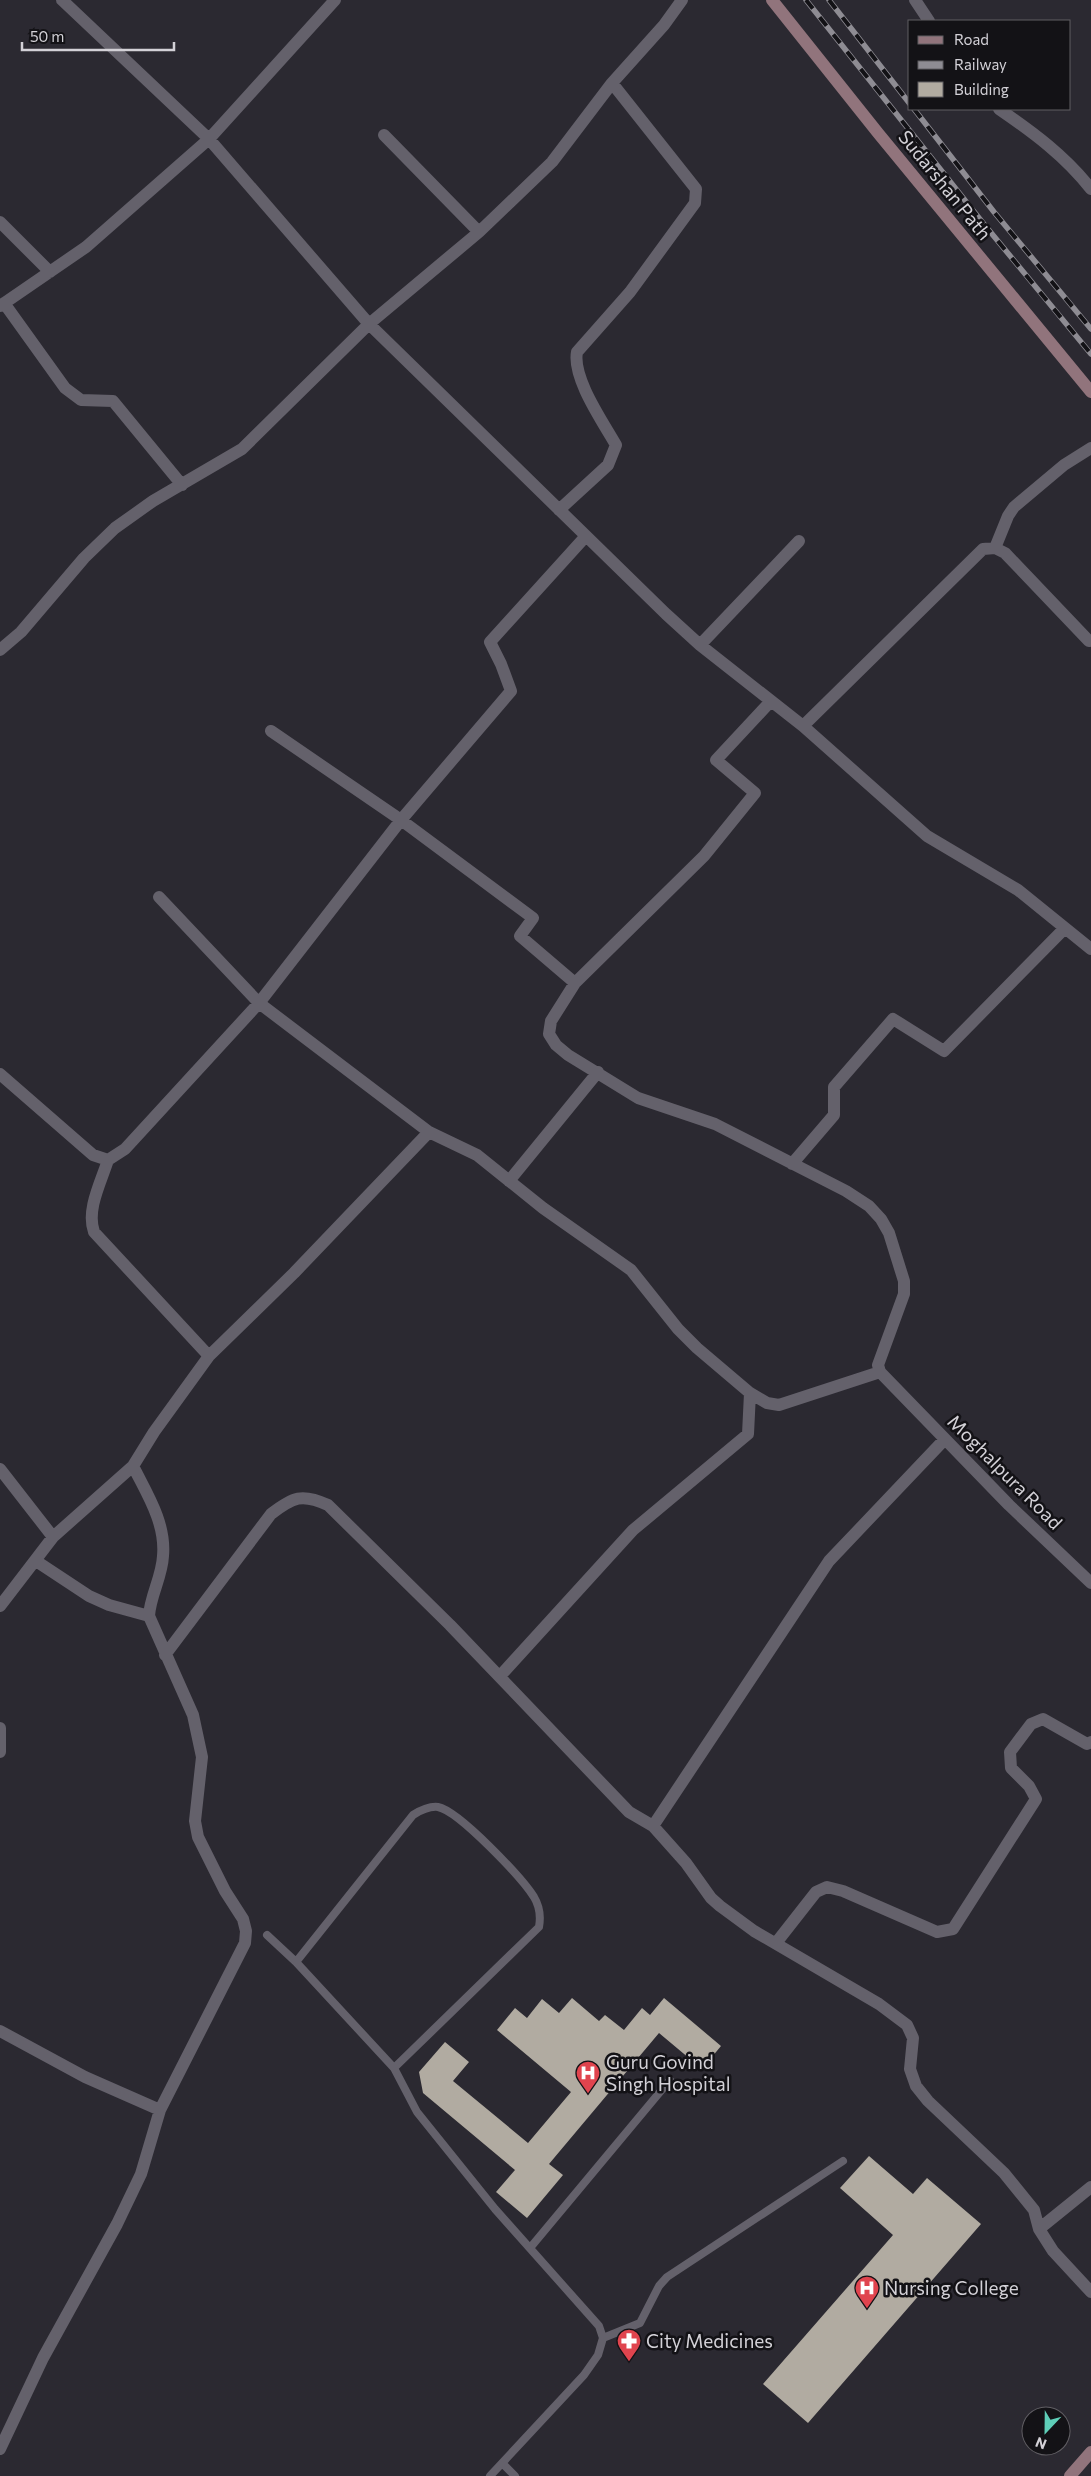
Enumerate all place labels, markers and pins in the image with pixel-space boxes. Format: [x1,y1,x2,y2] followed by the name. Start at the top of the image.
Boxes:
[606,2050,730,2095] place label: Guru Govind Singh Hospital
[575,2060,601,2094] hospital icon: Guru Govind Singh Hospital
[854,2275,880,2309] hospital icon: Nursing College
[884,2276,1019,2299] place label: Nursing College
[616,2328,642,2362] pharmacy icon: City Medicines
[646,2329,773,2352] place label: City Medicines

